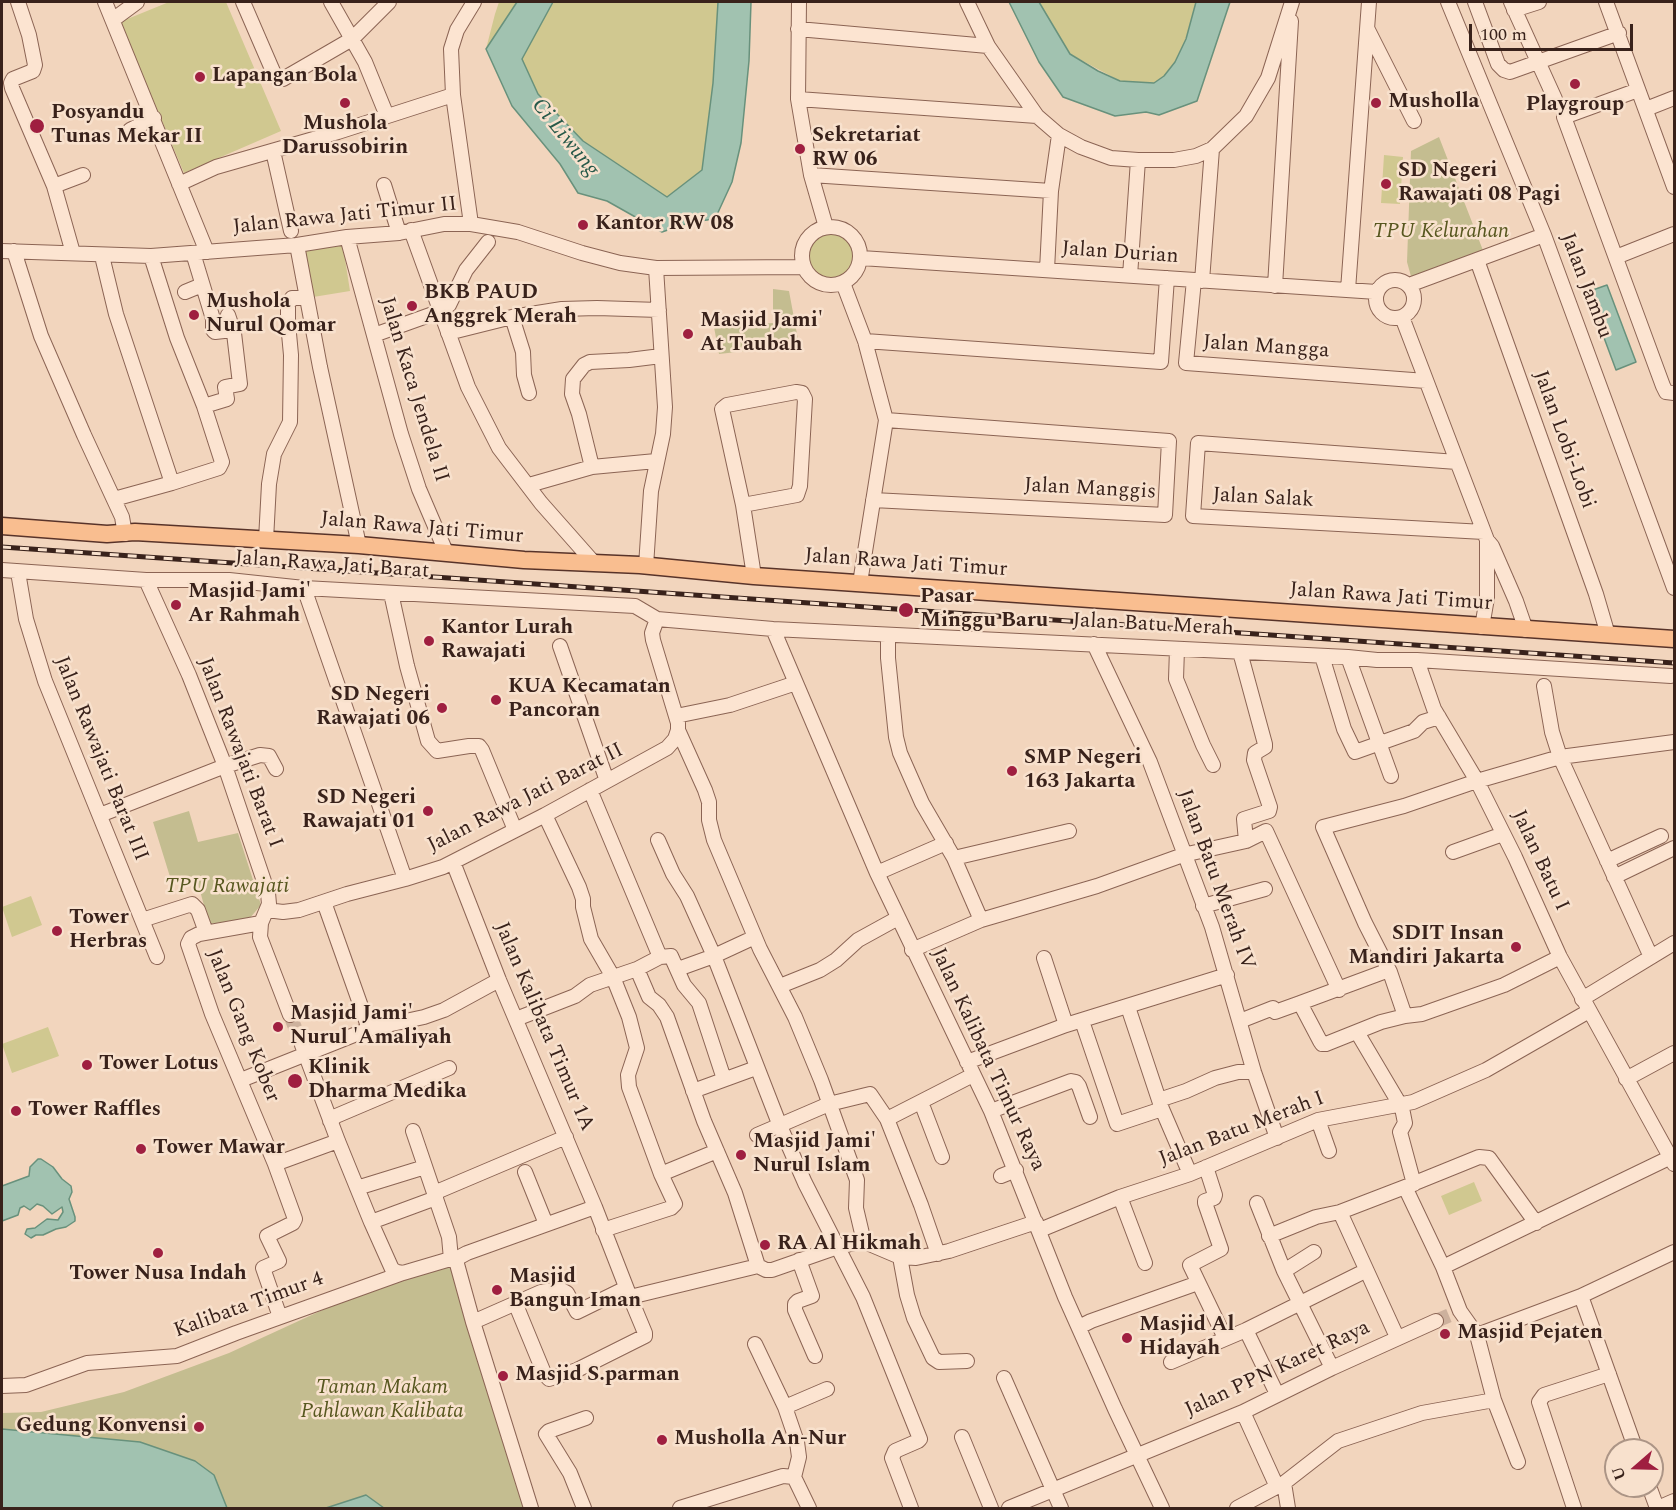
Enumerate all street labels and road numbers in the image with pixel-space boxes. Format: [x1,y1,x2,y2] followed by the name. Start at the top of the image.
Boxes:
[232,193,458,241] street label: Jalan Rawa Jati Timur II
[1553,230,1617,342] street label: Jalan Jambu
[1061,237,1179,271] street label: Jalan Durian
[373,294,453,486] street label: Jalan Kaca Jendela II
[1202,331,1330,365] street label: Jalan Mangga
[1526,367,1600,513] street label: Jalan Lobi-Lobi
[1023,474,1157,506] street label: Jalan Manggis
[1212,484,1314,514] street label: Jalan Salak
[320,508,524,550] street label: Jalan Rawa Jati Timur
[804,544,1008,584] street label: Jalan Rawa Jati Timur
[234,547,430,585] street label: Jalan Rawa Jati Barat
[1289,578,1493,618] street label: Jalan Rawa Jati Timur
[1072,609,1234,643] street label: Jalan Batu Merah
[47,653,153,865] street label: Jalan Rawajati Barat III
[191,654,287,852] street label: Jalan Rawajati Barat I
[424,739,628,859] street label: Jalan Rawa Jati Barat II
[1171,786,1259,974] street label: Jalan Batu Merah IV
[1505,807,1573,915] street label: Jalan Batu I
[487,919,599,1135] street label: Jalan Kalibata Timur 1A
[924,945,1050,1175] street label: Jalan Kalibata Timur Raya
[200,946,284,1106] street label: Jalan Gang Kober
[1156,1087,1328,1173] street label: Jalan Batu Merah I
[171,1267,327,1345] street label: Kalibata Timur 4
[1182,1316,1374,1424] street label: Jalan PPN Karet Raya

